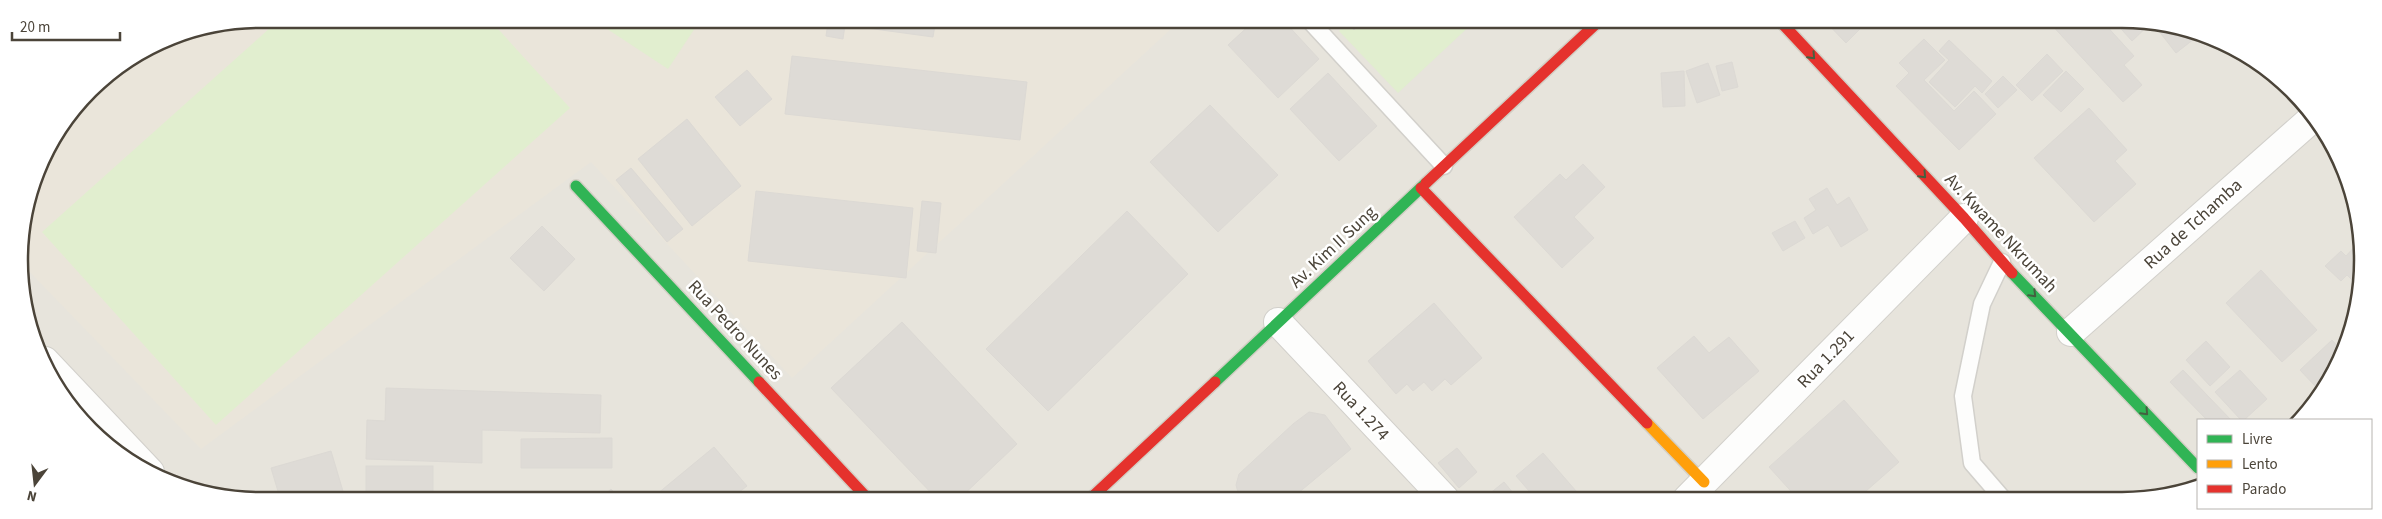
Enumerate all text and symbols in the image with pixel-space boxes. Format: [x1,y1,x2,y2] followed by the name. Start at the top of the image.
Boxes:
[12,10,120,42] scale bar
[20,17,50,38] text: 20 m
[1806,50,1815,59] one-way arrow
[1939,168,2063,298] street label: Av. Kwame Nkrumah
[1917,169,1926,178] one-way arrow
[2138,173,2248,275] street label: Rua de Tchamba
[1284,200,1382,294] street label: Av. Kim II Sung
[682,274,788,386] street label: Rua Pedro Nunes
[2027,288,2036,297] one-way arrow
[1792,324,1860,394] street label: Rua 1.291
[1327,376,1395,446] street label: Rua 1.274
[2139,406,2148,415] one-way arrow
[2197,419,2372,509] legend
[2242,429,2272,450] text: Livre
[2242,454,2278,475] text: Lento
[10,459,60,509] north arrow
[2242,479,2286,500] text: Parado
[25,485,39,506] text: N

